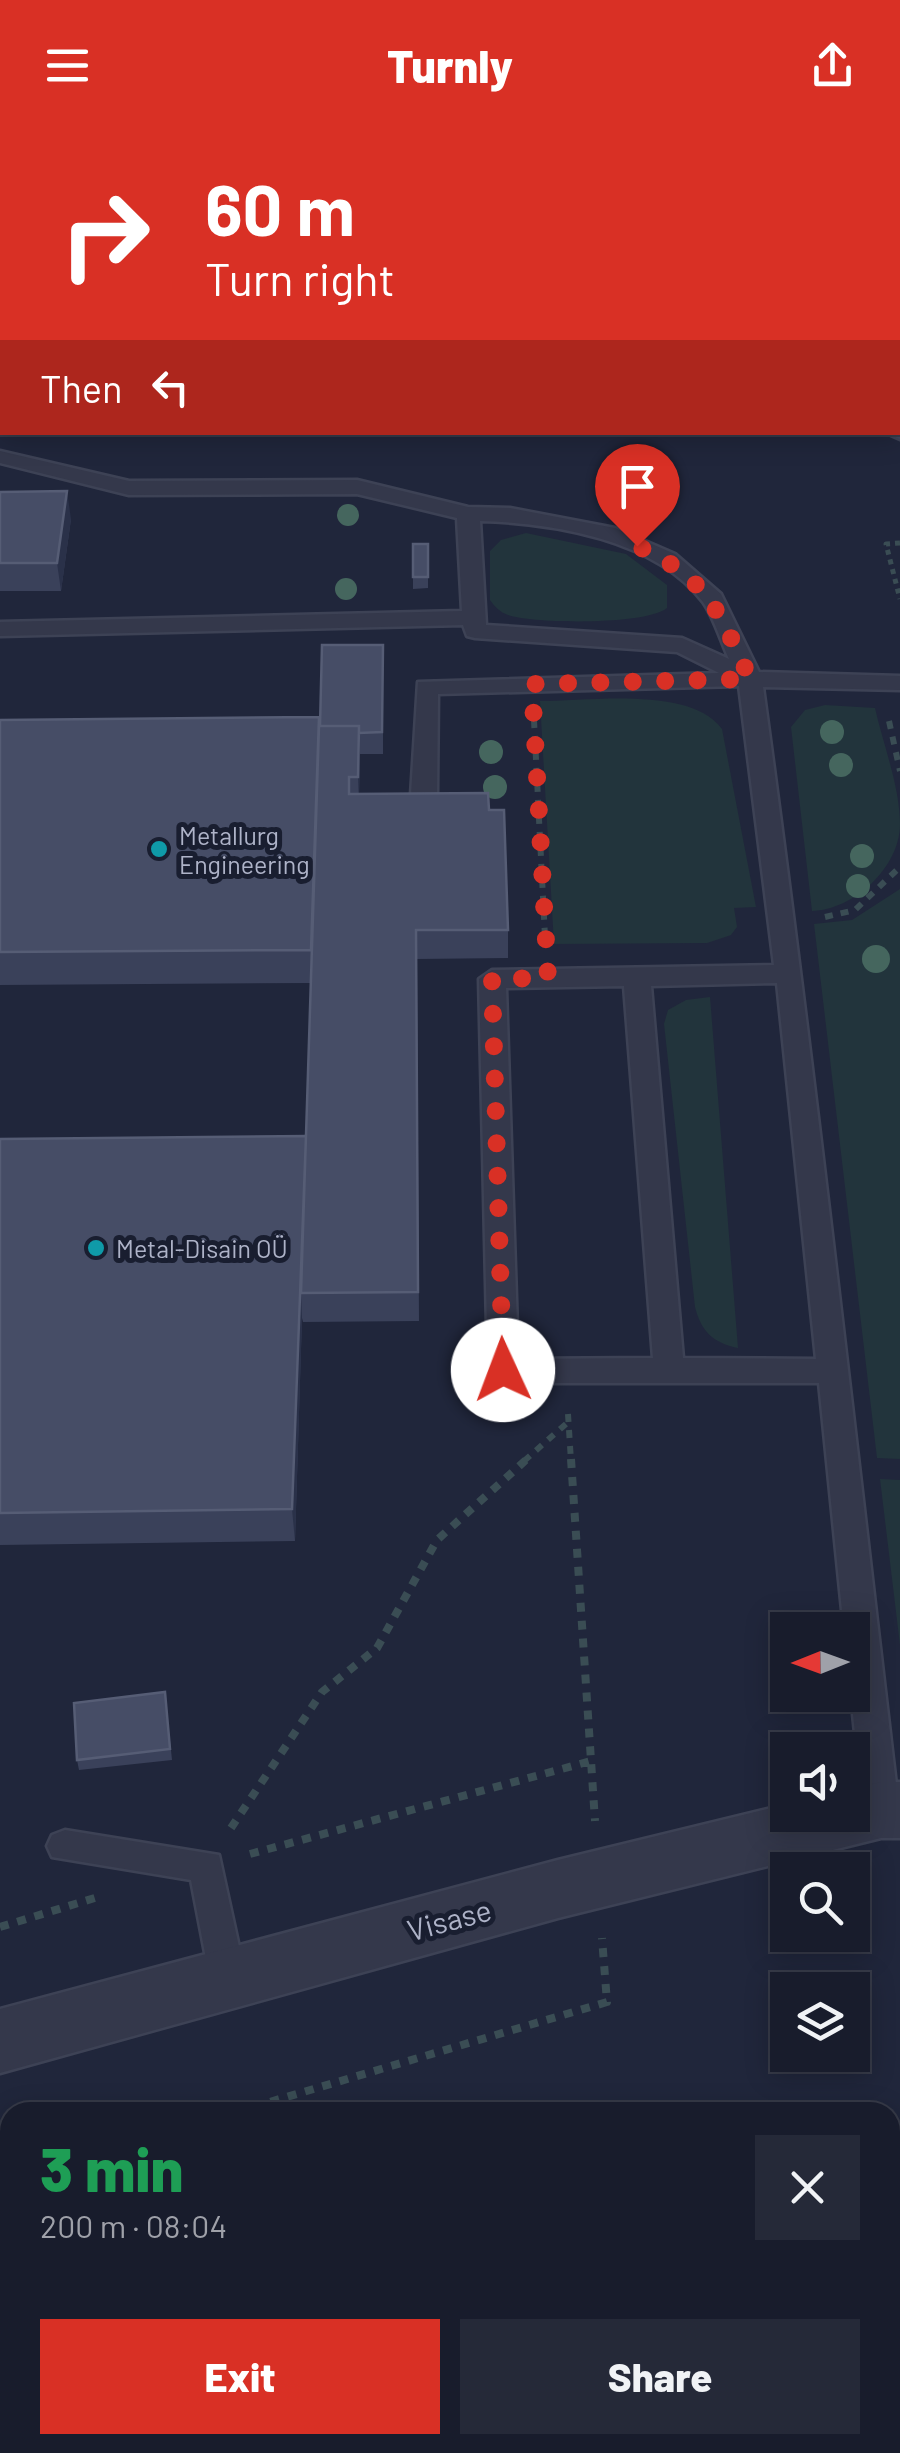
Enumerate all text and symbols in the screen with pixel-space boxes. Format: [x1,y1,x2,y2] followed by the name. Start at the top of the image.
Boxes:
[40,38,95,93] icon: menu
[387,38,513,92] text: Turnly
[805,38,860,93] icon: share
[205,166,355,250] text: 60 m
[40,170,170,300] icon: right
[205,251,395,305] text: Turn right
[143,360,198,415] icon: left
[40,365,123,411] text: Then
[595,444,680,547] pin
[610,459,665,514] icon: arrive
[179,820,310,879] place label: Metallurg Engineering
[148,838,170,860] marker: Metallurg Engineering
[116,1233,288,1263] place label: Metal-Disain OÜ
[85,1237,107,1259] marker: Metal-Disain OÜ
[451,1318,555,1422] position arrow
[770,1612,870,1712] north arrow
[770,1612,870,2072] map controls
[770,1732,870,1832] button: sound
[770,1852,870,1952] button: search
[403,1891,495,1947] street label: Visase
[770,1972,870,2072] button: layers
[40,2132,184,2204] text: 3 min
[755,2135,860,2240] button: close
[40,2206,227,2244] text: 200 m · 08:04
[40,2319,440,2434] button: Exit
[460,2319,860,2434] button: Share

